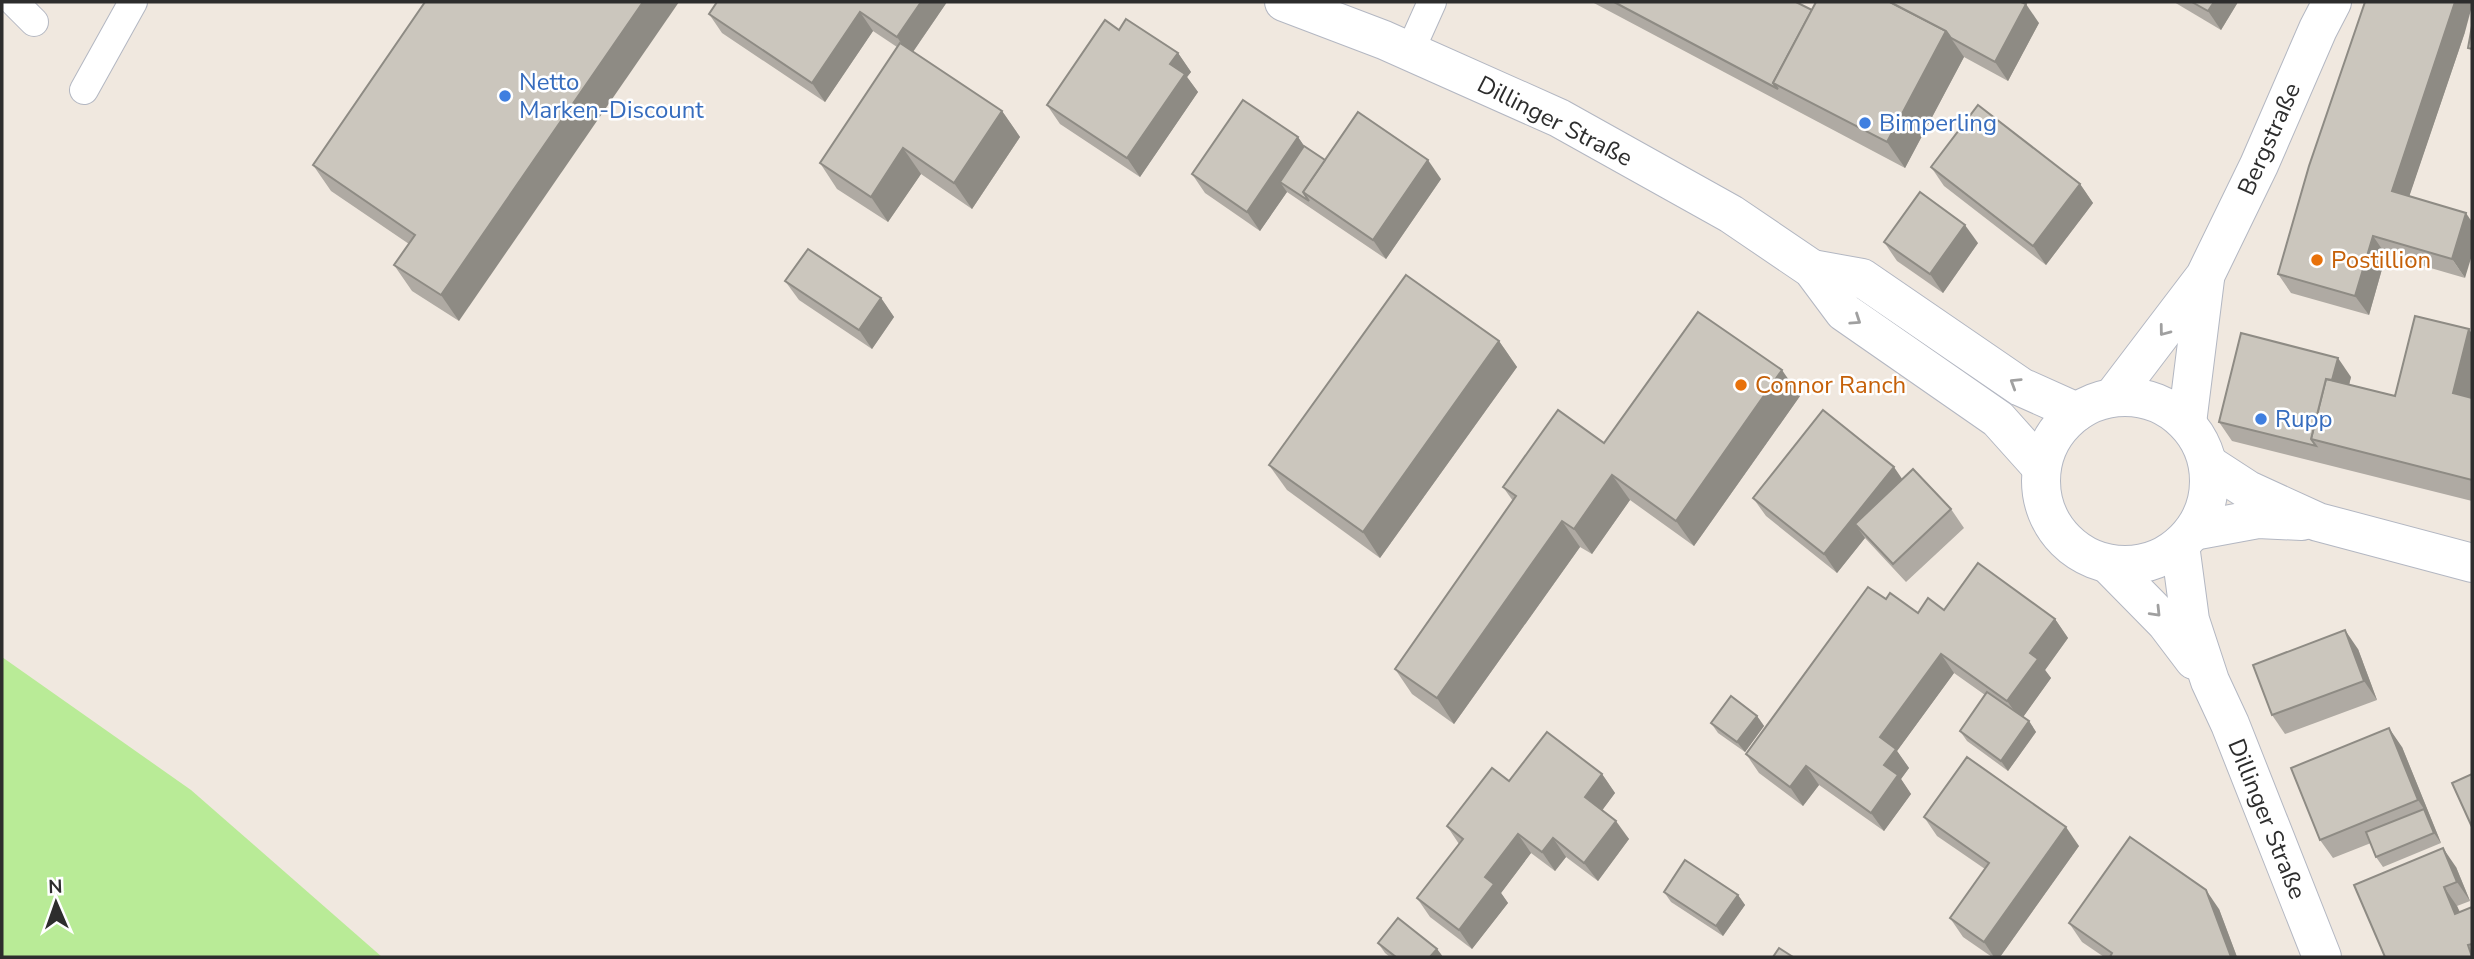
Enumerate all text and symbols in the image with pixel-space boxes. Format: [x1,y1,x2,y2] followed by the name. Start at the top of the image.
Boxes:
[519,66,704,126] place label: Netto Marken-Discount
[1472,68,1638,174] street label: Dillinger Straße
[2230,78,2308,200] street label: Bergstraße
[497,88,513,104] marker: Netto Marken-Discount
[1879,107,1997,139] place label: Bimperling
[1857,115,1873,131] marker: Bimperling
[2331,244,2431,276] place label: Postillion
[2309,252,2325,268] marker: Postillion
[1848,312,1861,324] one-way arrow
[2159,323,2172,335] one-way arrow
[1755,369,1906,401] place label: Connor Ranch
[1733,377,1749,393] marker: Connor Ranch
[2010,378,2023,391] one-way arrow
[2275,403,2333,435] place label: Rupp
[2253,411,2269,427] marker: Rupp
[2147,604,2160,617] one-way arrow
[2220,734,2314,904] street label: Dillinger Straße
[21,868,91,938] north arrow
[48,874,63,900] text: N

